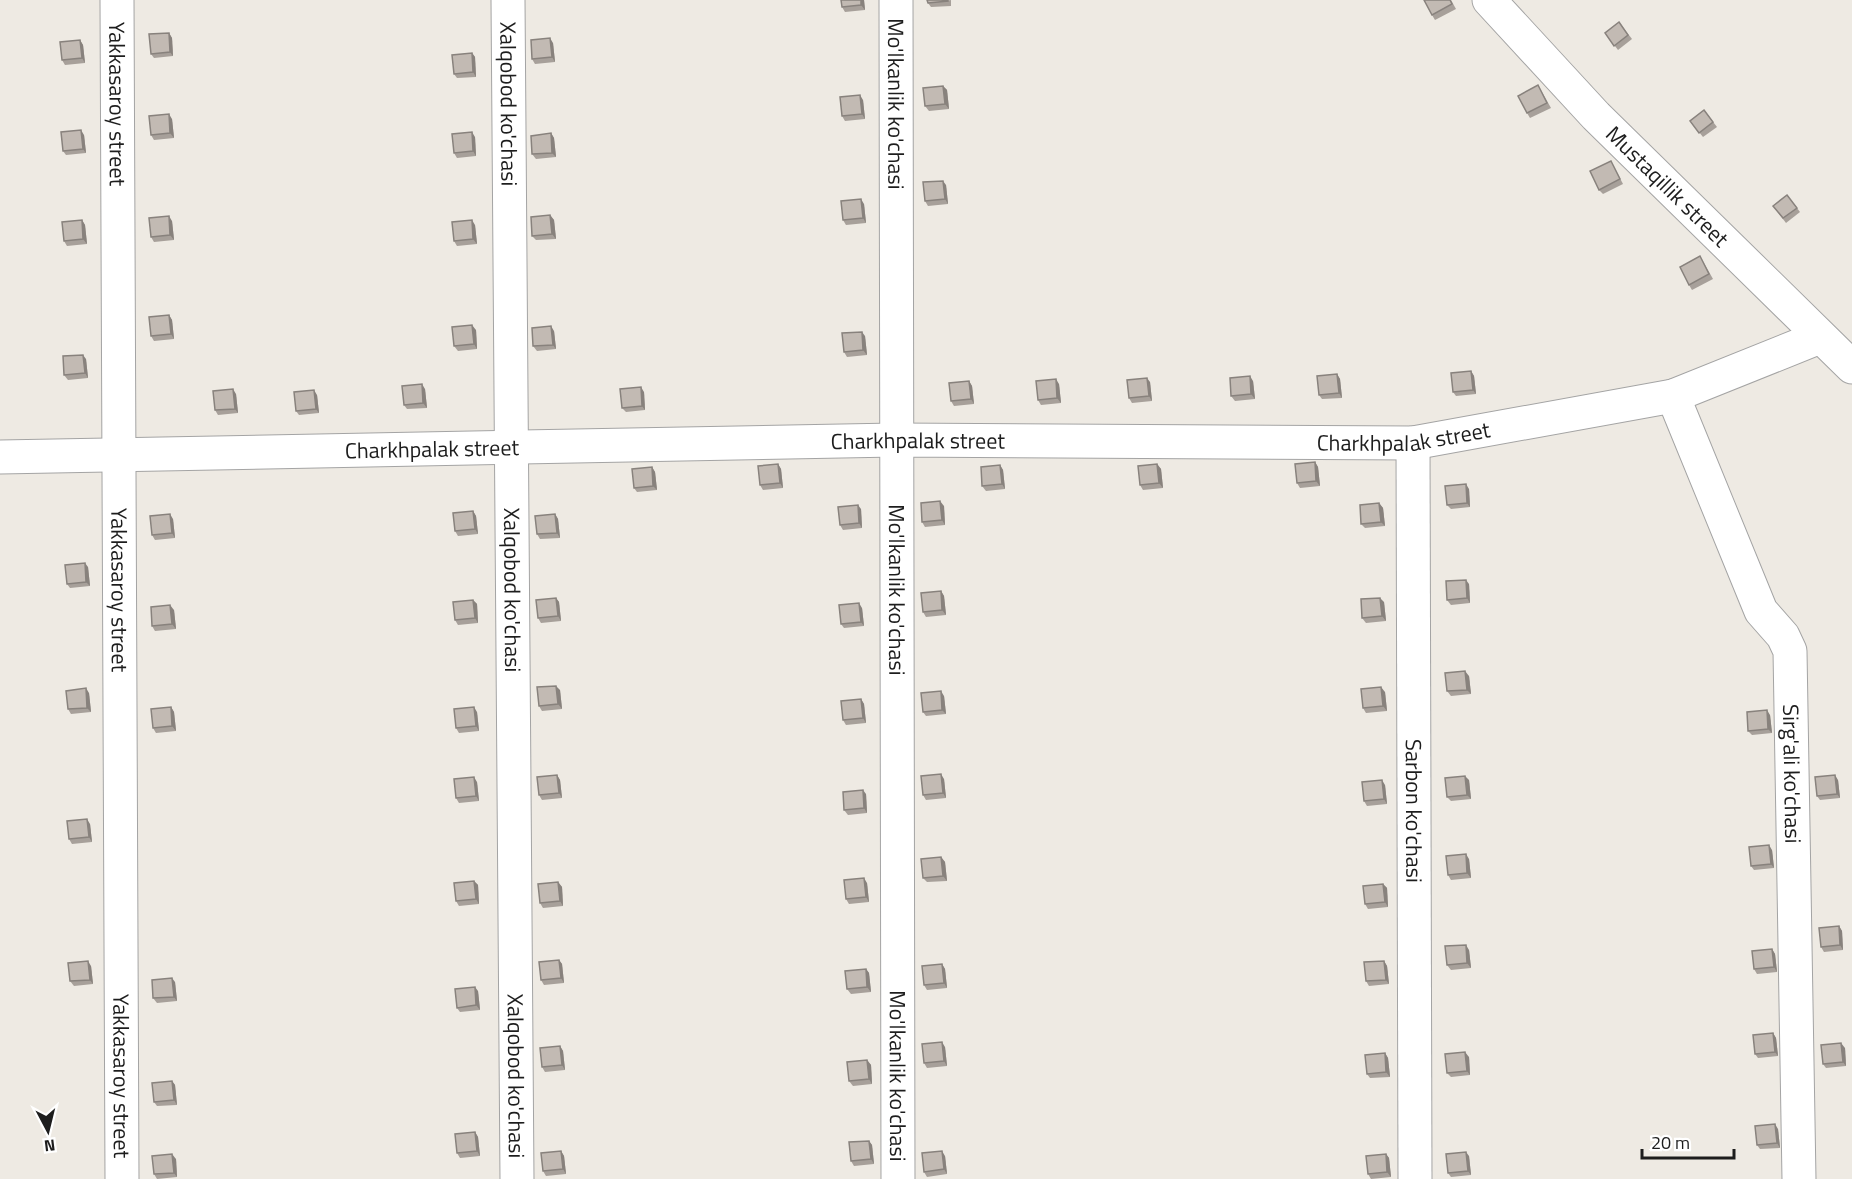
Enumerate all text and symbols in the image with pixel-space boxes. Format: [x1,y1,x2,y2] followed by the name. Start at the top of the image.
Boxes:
[879,18,913,190] street label: Mo'lkanlik ko'chasi
[100,22,135,187] street label: Yakkasaroy street
[491,22,526,186] street label: Xalqobod ko'chasi
[1598,118,1737,255] street label: Mustaqillik street
[1317,412,1493,460] street label: Charkhpalak street
[830,423,1005,458] street label: Charkhpalak street
[344,430,520,467] street label: Charkhpalak street
[880,504,914,676] street label: Mo'lkanlik ko'chasi
[102,508,137,673] street label: Yakkasaroy street
[495,508,530,672] street label: Xalqobod ko'chasi
[1774,704,1810,844] street label: Sirg'ali ko'chasi
[1397,739,1431,883] street label: Sarbon ko'chasi
[881,990,915,1162] street label: Mo'lkanlik ko'chasi
[104,994,139,1158] street label: Yakkasaroy street
[499,994,534,1158] street label: Xalqobod ko'chasi
[18,1101,78,1161] north arrow
[1642,1122,1734,1160] scale bar
[1651,1129,1690,1156] text: 20 m
[43,1133,57,1158] text: N

